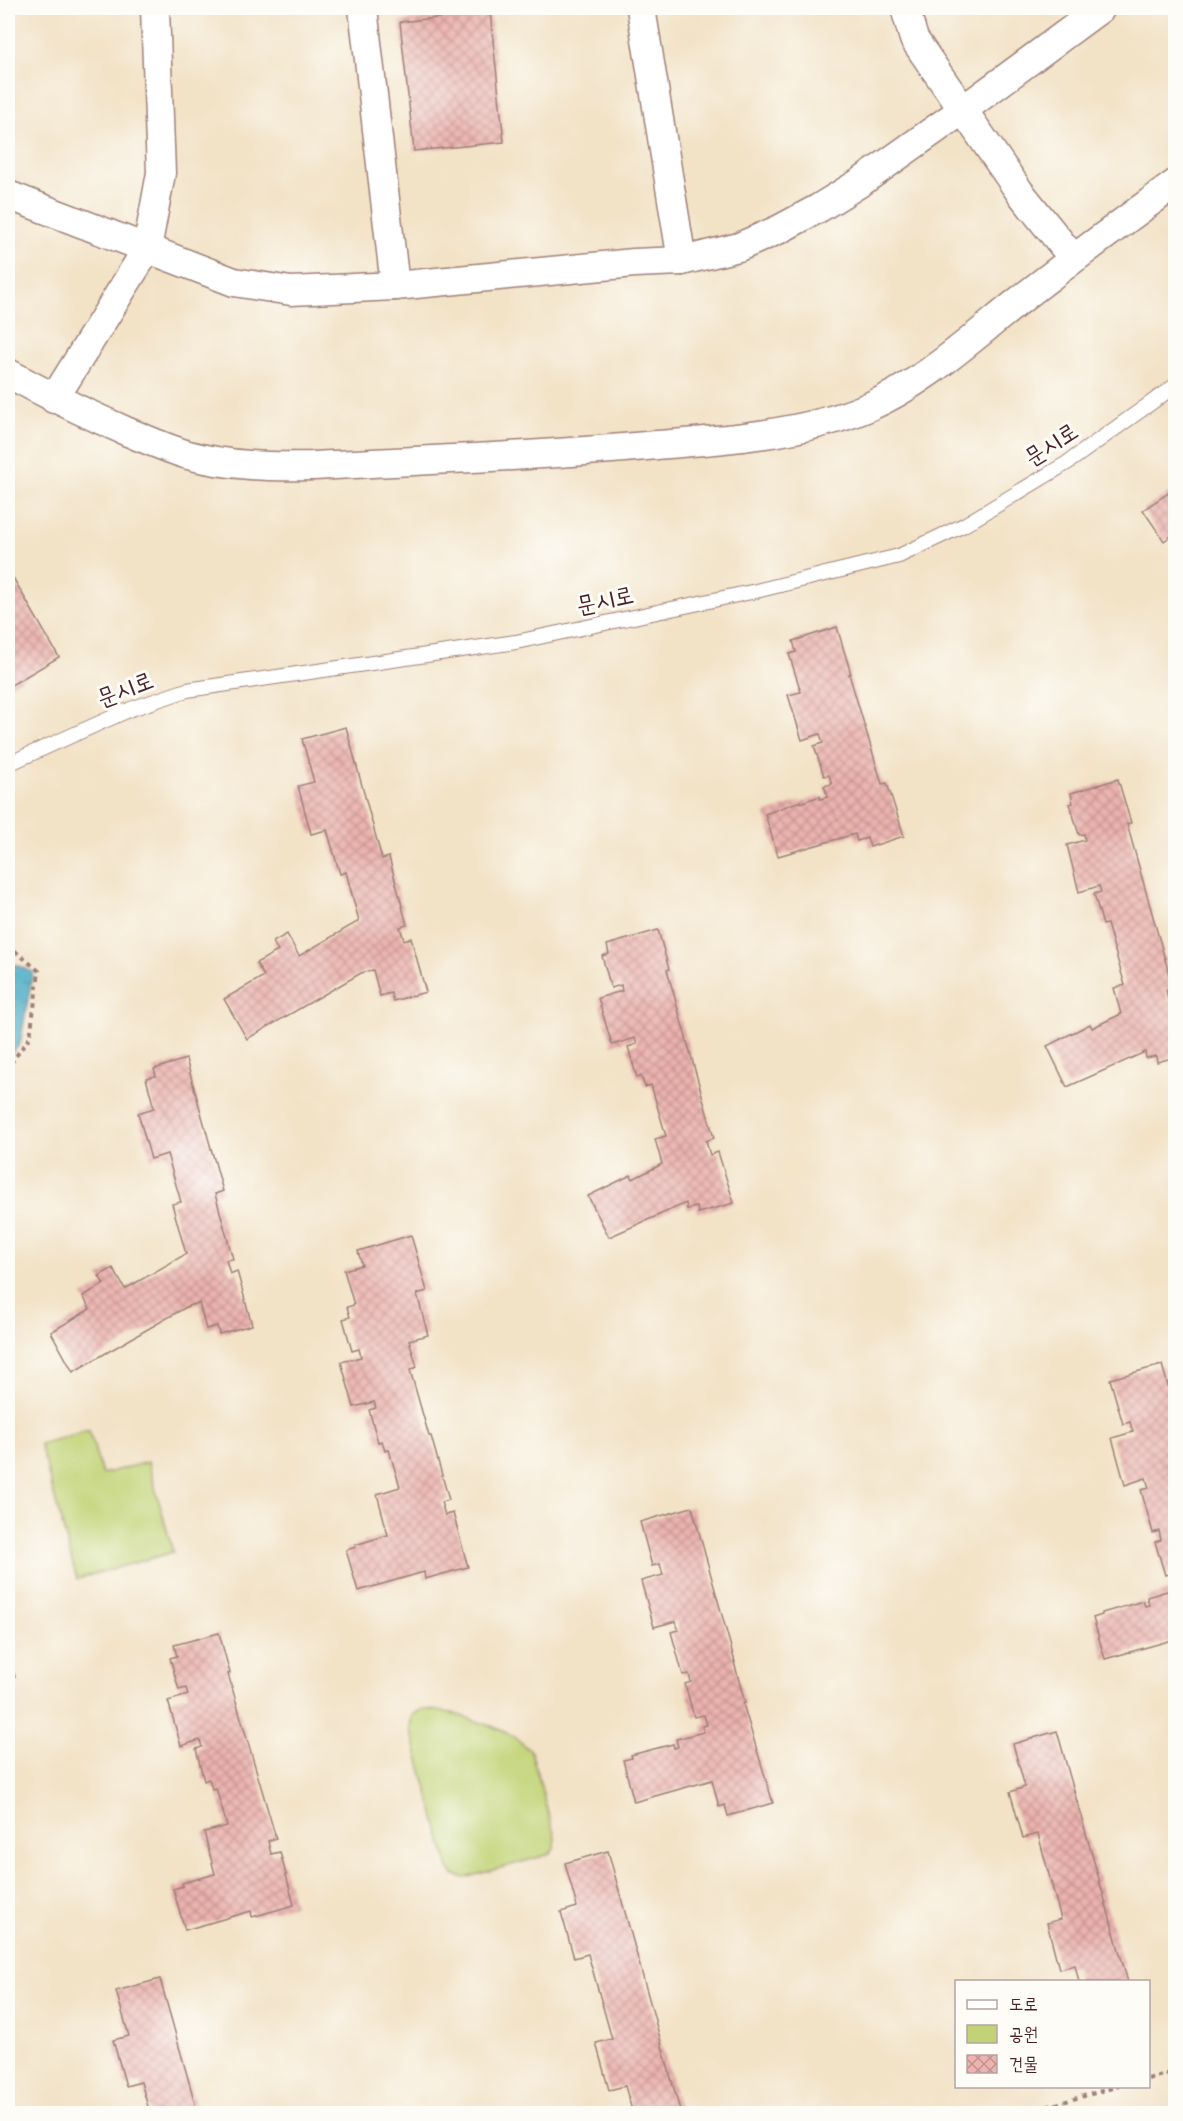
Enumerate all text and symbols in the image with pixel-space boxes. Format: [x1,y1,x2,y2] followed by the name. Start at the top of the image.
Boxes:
[1019,416,1086,477] street label: 문시로
[574,579,637,626] street label: 문시로
[93,665,159,718] street label: 문시로
[955,1980,1150,2088] legend
[1009,1993,1038,2019] text: 도로
[1009,2023,1038,2049] text: 공원
[1009,2053,1038,2079] text: 건물

